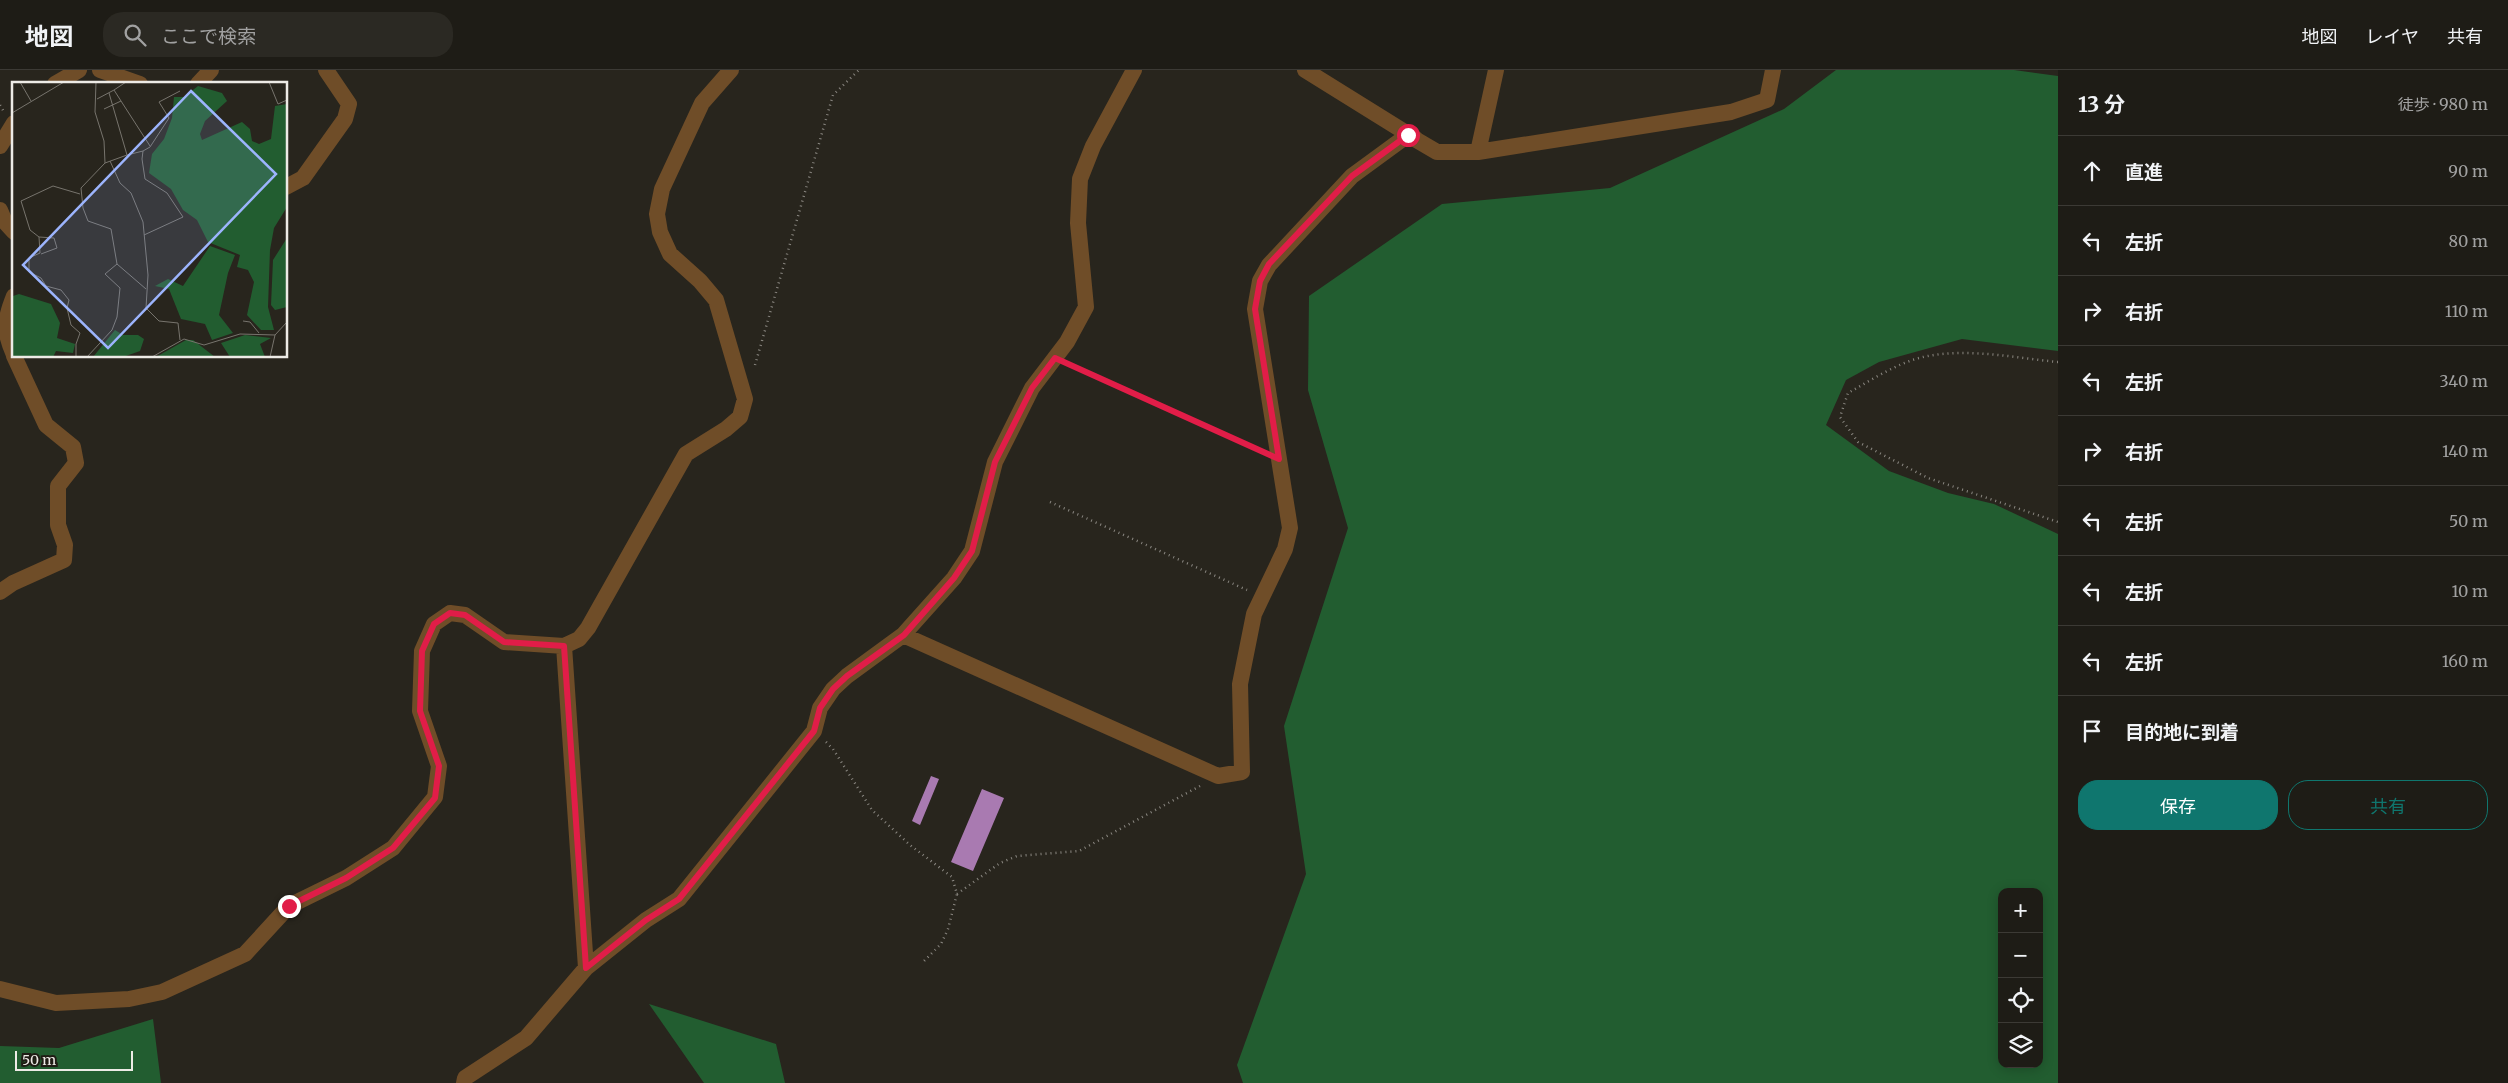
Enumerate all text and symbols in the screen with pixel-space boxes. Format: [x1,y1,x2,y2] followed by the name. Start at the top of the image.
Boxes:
[103,12,453,57] search box
[25,21,73,52] text: 地図
[121,21,149,49] icon: search
[161,24,256,48] text: ここで検索
[2302,25,2338,48] text: 地図
[2366,25,2419,48] text: レイヤ
[2447,25,2483,48] text: 共有
[12,82,288,358] inset map
[2078,91,2125,118] text: 13 分
[2398,94,2488,114] text: 徒歩 · 980 m
[1397,124,1420,147] route start
[2078,157,2106,185] icon: ahead
[2125,160,2163,184] text: 直進
[2448,161,2488,181] text: 90 m
[2078,227,2106,255] icon: left
[2125,230,2163,254] text: 左折
[2449,231,2488,251] text: 80 m
[2078,297,2106,325] icon: right
[2125,300,2163,324] text: 右折
[2445,301,2488,321] text: 110 m
[2078,367,2106,395] icon: left
[2125,370,2163,394] text: 左折
[2439,371,2488,391] text: 340 m
[2078,437,2106,465] icon: right
[2125,440,2163,464] text: 右折
[2442,441,2488,461] text: 140 m
[2078,507,2106,535] icon: left
[2125,510,2163,534] text: 左折
[2449,511,2488,531] text: 50 m
[2078,577,2106,605] icon: left
[2125,580,2163,604] text: 左折
[2451,581,2488,601] text: 10 m
[2078,647,2106,675] icon: left
[2125,650,2163,674] text: 左折
[2442,651,2488,671] text: 160 m
[2078,717,2106,745] icon: arrive
[2125,720,2239,744] text: 目的地に到着
[2078,780,2278,830] button: 保存
[2288,780,2488,830] button: 共有
[1998,888,2043,1068] map controls
[1998,888,2043,933] button: +
[278,895,301,918] route end
[1998,933,2043,978] button: −
[1998,978,2043,1023] button: locate
[1998,1023,2043,1068] button: layers
[15,1048,132,1071] scale bar
[22,1051,56,1069] text: 50 m

